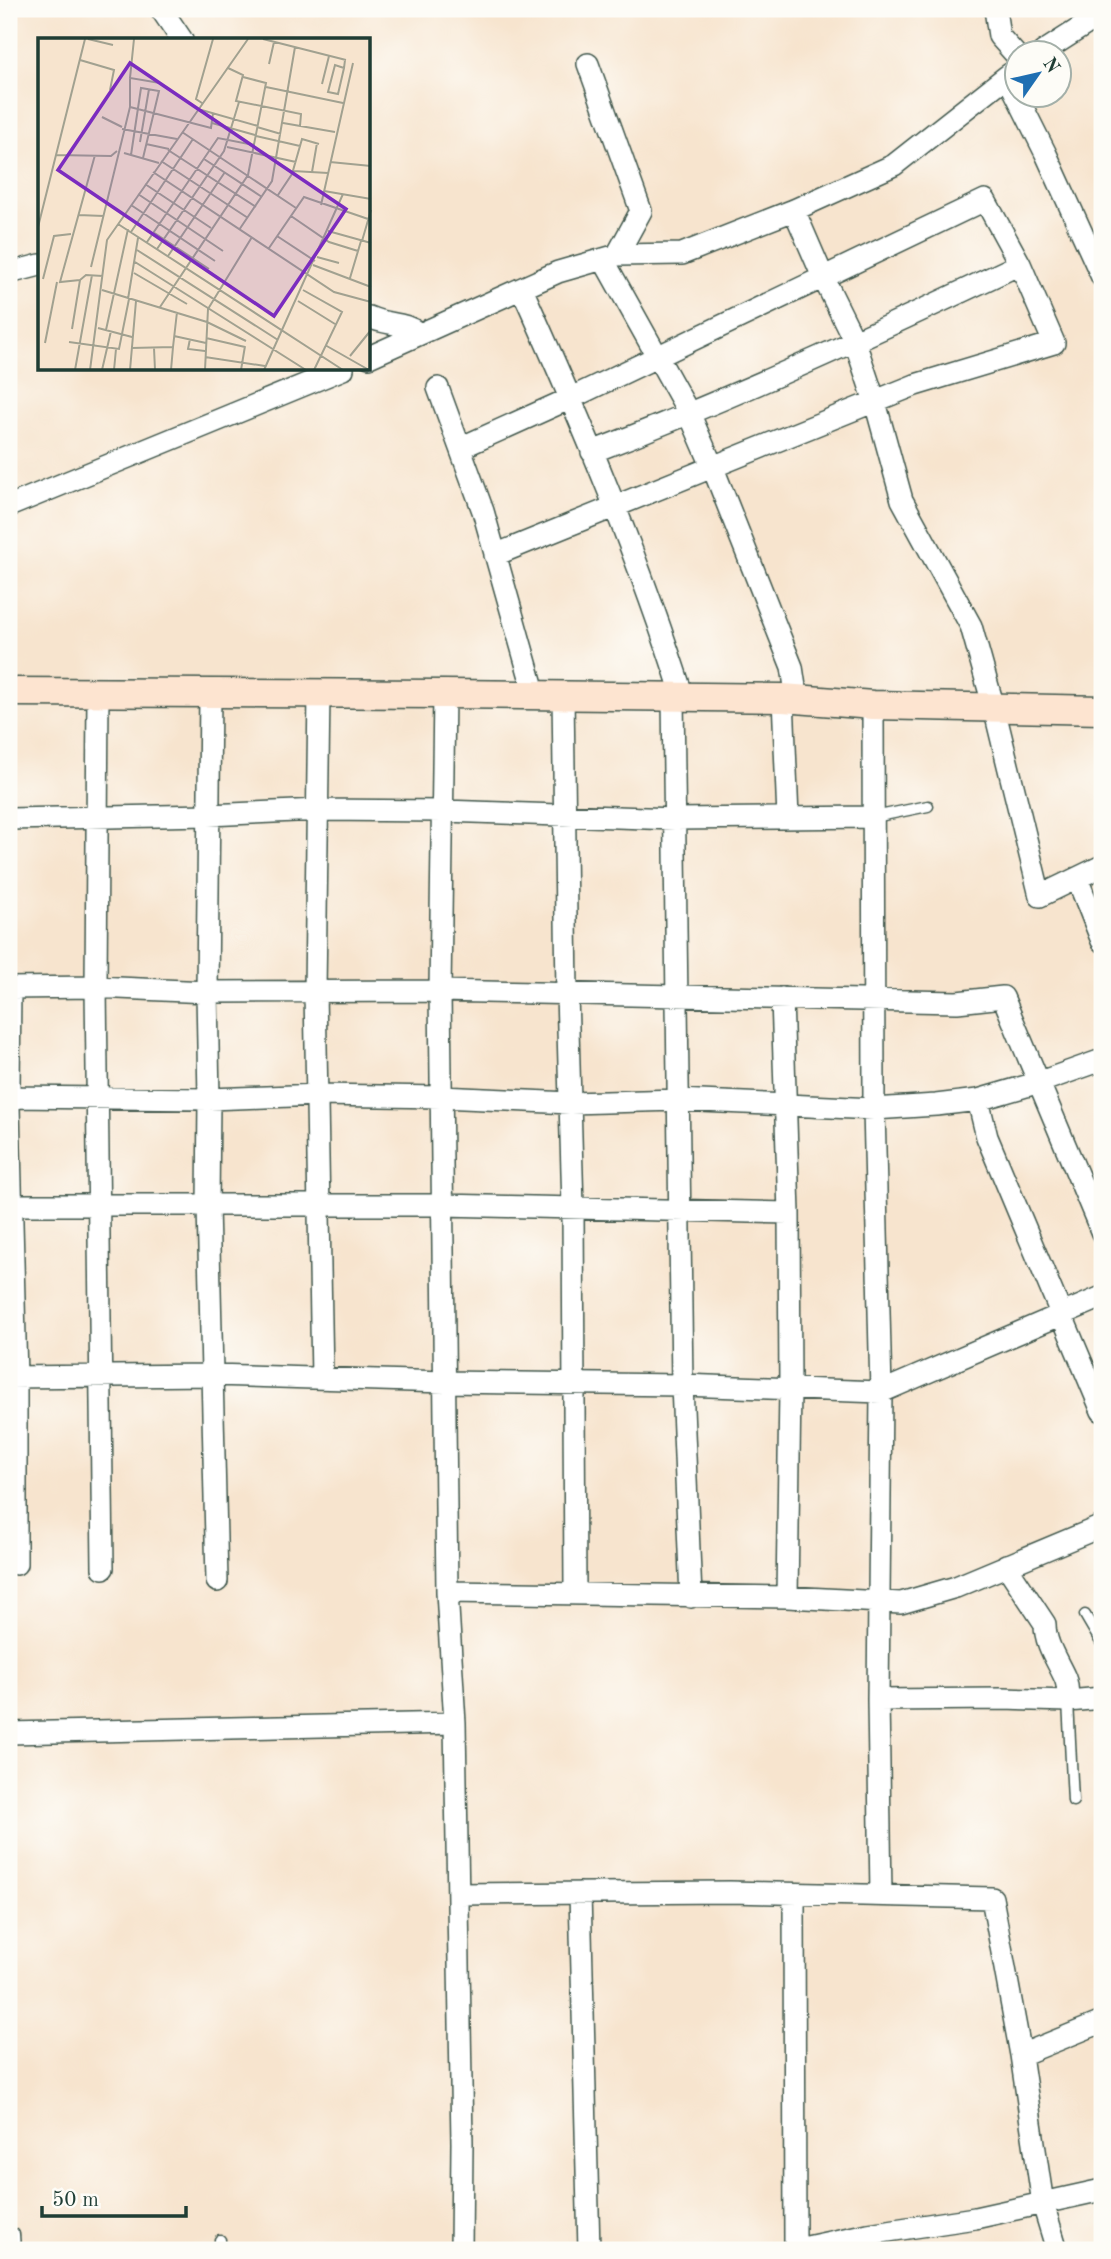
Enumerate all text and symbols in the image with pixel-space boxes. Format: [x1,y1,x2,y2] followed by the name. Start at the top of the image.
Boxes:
[38,38,371,371] inset map
[1002,38,1072,108] north arrow
[1038,55,1062,78] text: N
[42,2175,186,2219] scale bar
[52,2190,99,2211] text: 50 m

